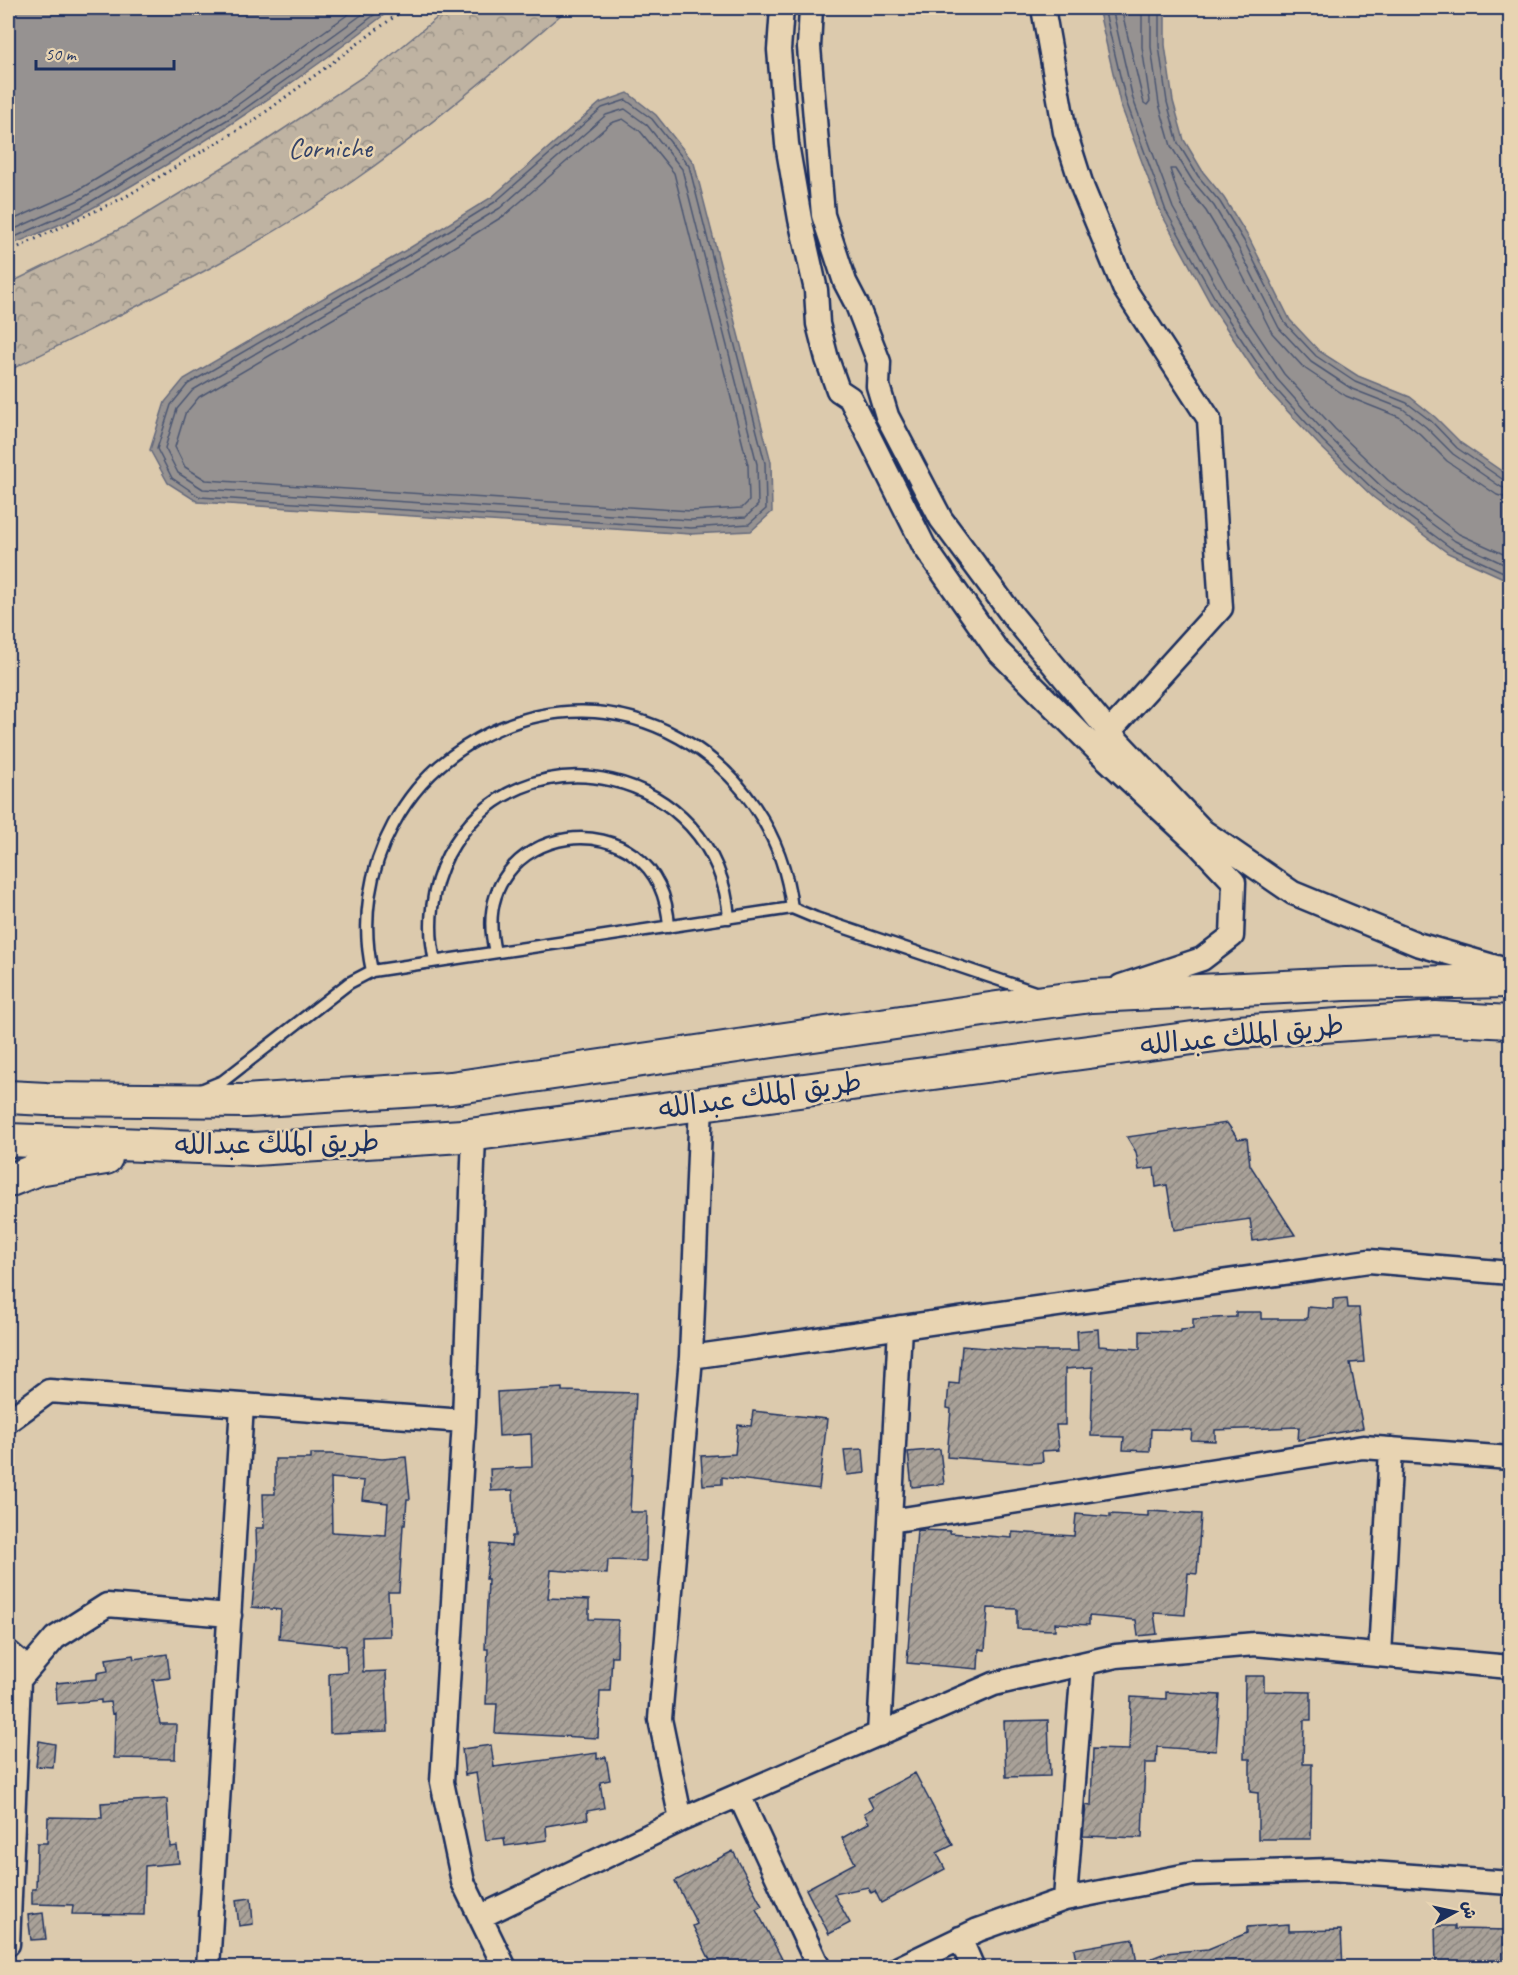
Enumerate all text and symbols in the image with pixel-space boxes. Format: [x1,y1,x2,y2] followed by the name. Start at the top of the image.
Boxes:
[36,33,174,71] scale bar
[45,43,78,65] text: 50 m
[288,130,374,165] park label: Corniche
[1138,1007,1346,1063] street label: طريق الملك عبدالله
[656,1063,864,1127] street label: طريق الملك عبدالله
[174,1124,380,1162] street label: طريق الملك عبدالله
[1425,1882,1485,1942] north arrow
[1458,1900,1480,1920] text: ش

